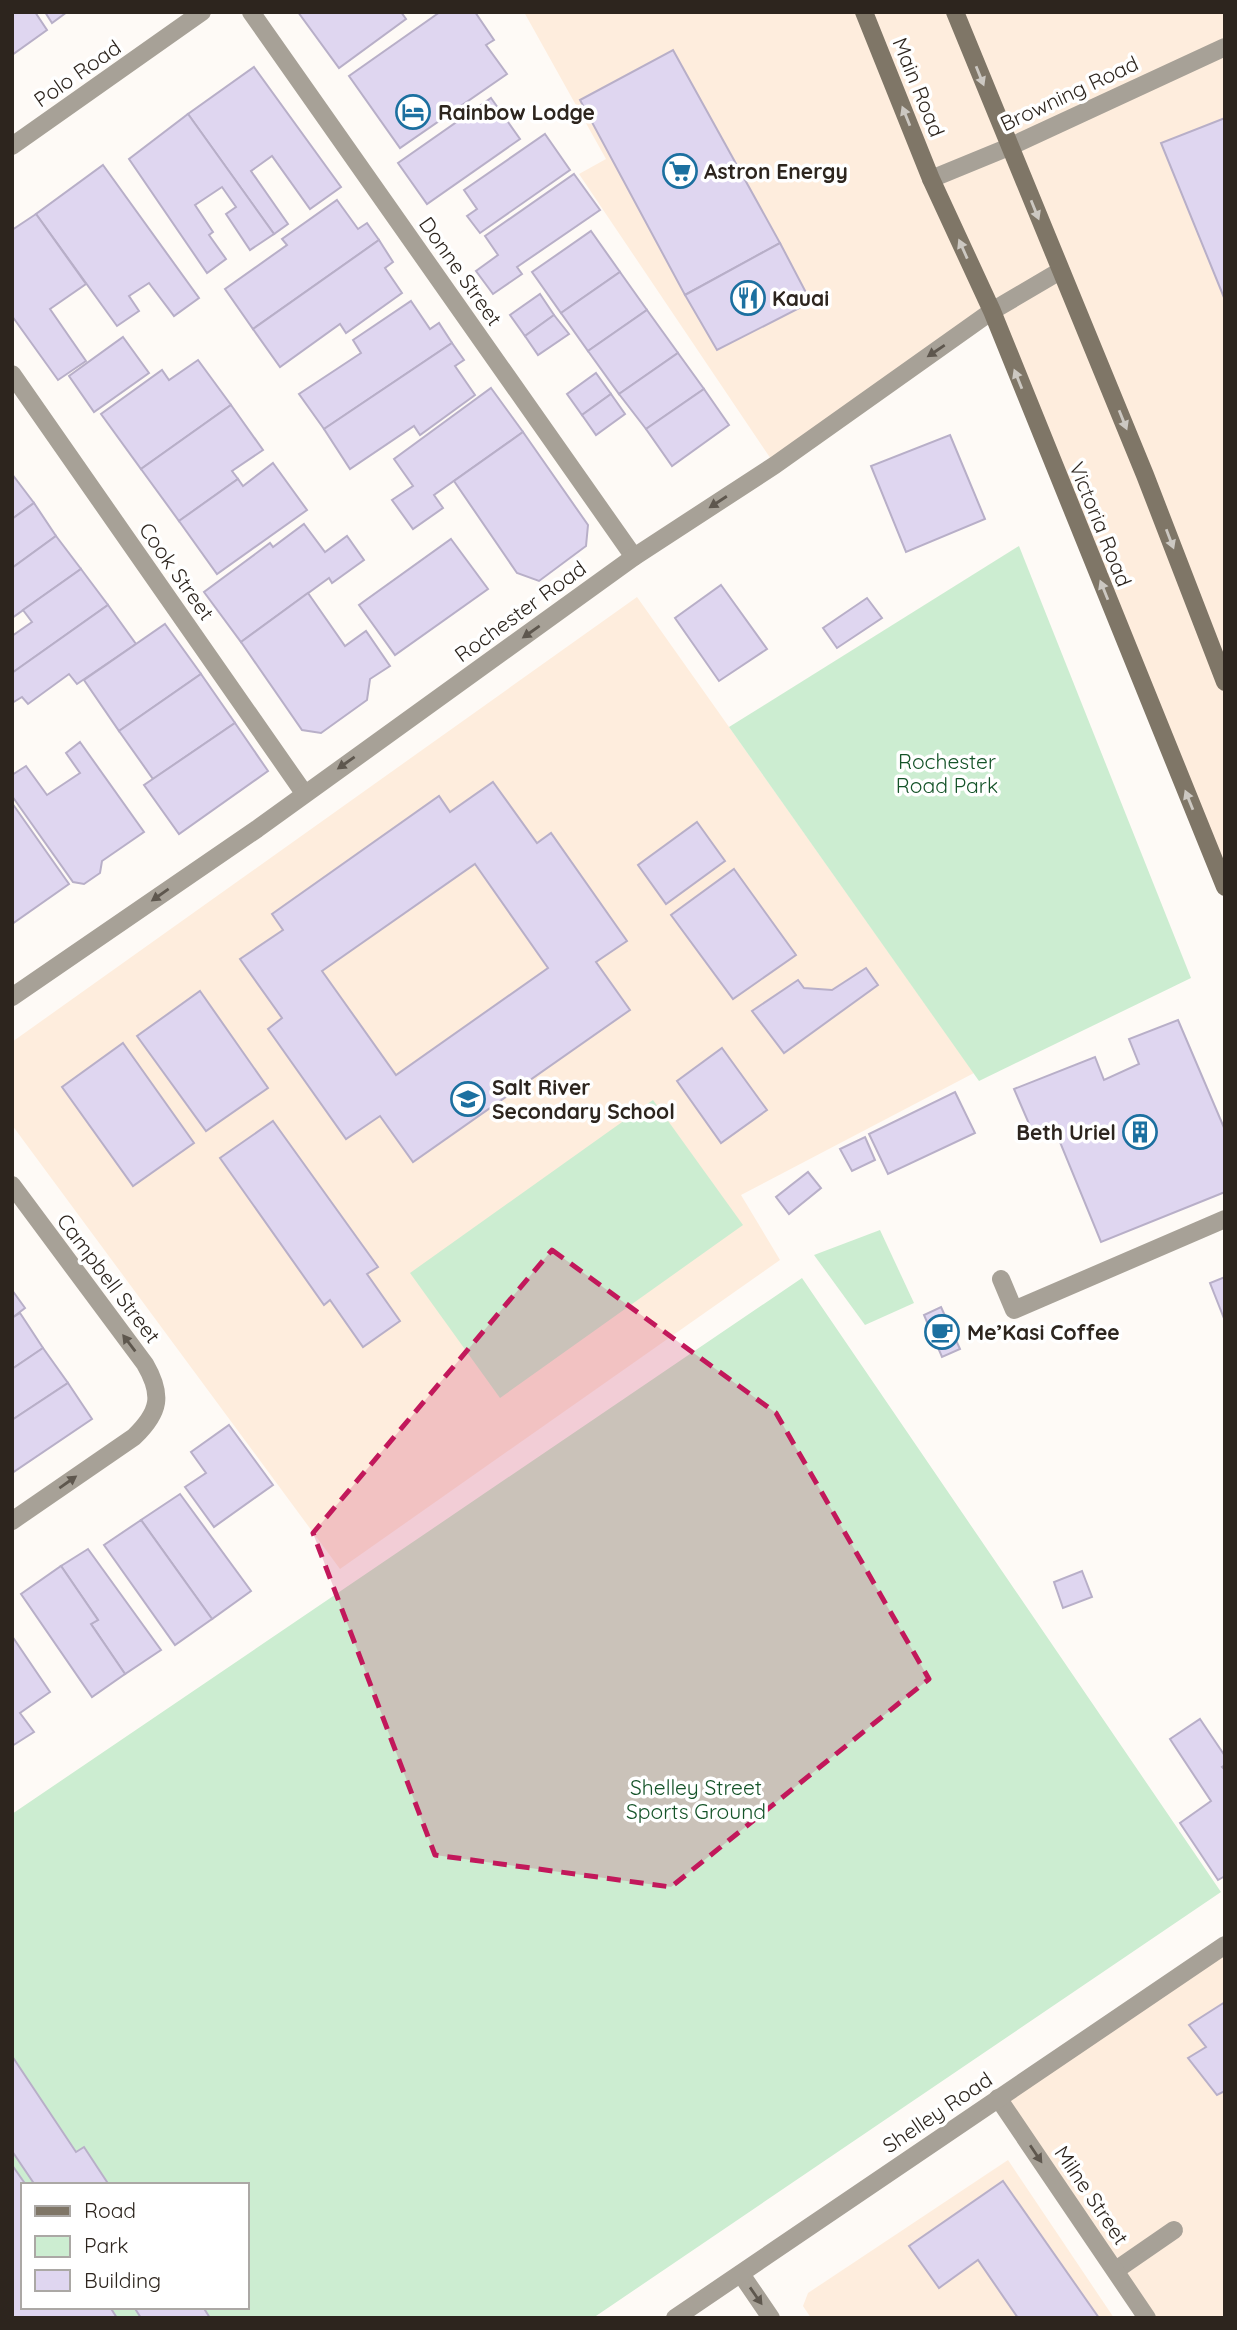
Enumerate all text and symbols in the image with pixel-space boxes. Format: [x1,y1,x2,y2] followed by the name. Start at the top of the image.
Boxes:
[29,34,125,112] street label: Polo Road
[887,34,951,140] street label: Main Road
[996,50,1142,136] street label: Browning Road
[975,65,986,86] one-way arrow
[394,93,432,131] hotel icon: Rainbow Lodge
[438,99,595,125] place label: Rainbow Lodge
[900,105,911,126] one-way arrow
[661,152,699,190] supermarket icon: Astron Energy
[704,158,848,184] place label: Astron Energy
[1029,200,1041,220] one-way arrow
[414,211,508,331] street label: Donne Street
[957,239,969,259] one-way arrow
[729,279,767,317] restaurant icon: Kauai
[772,285,829,311] place label: Kauai
[927,344,945,358] one-way arrow
[1013,368,1024,389] one-way arrow
[1117,410,1128,431] one-way arrow
[1064,458,1138,590] street label: Victoria Road
[708,496,728,509] one-way arrow
[134,517,220,625] street label: Cook Street
[1164,528,1175,549] one-way arrow
[449,555,591,667] street label: Rochester Road
[1098,579,1109,600] one-way arrow
[522,625,540,639] one-way arrow
[896,748,998,798] park label: Rochester Road Park
[337,756,355,770] one-way arrow
[1184,790,1195,811] one-way arrow
[151,888,169,902] one-way arrow
[492,1074,675,1124] place label: Salt River Secondary School
[449,1080,487,1118] school or university icon: Salt River Secondary School
[1121,1113,1159,1151] building icon: Beth Uriel
[1016,1119,1116,1145] place label: Beth Uriel
[52,1208,166,1348] street label: Campbell Street
[923,1313,961,1351] cafe icon: Me’Kasi Coffee
[967,1319,1120,1345] place label: Me’Kasi Coffee
[122,1334,137,1352] one-way arrow
[59,1476,78,1489] one-way arrow
[626,1774,766,1824] park label: Shelley Street Sports Ground
[877,2066,997,2158] street label: Shelley Road
[1049,2141,1135,2249] street label: Milne Street
[1029,2145,1043,2163] one-way arrow
[21,2183,248,2309] legend
[84,2197,136,2223] text: Road
[84,2232,128,2258] text: Park
[84,2267,161,2293] text: Building
[749,2287,763,2305] one-way arrow

